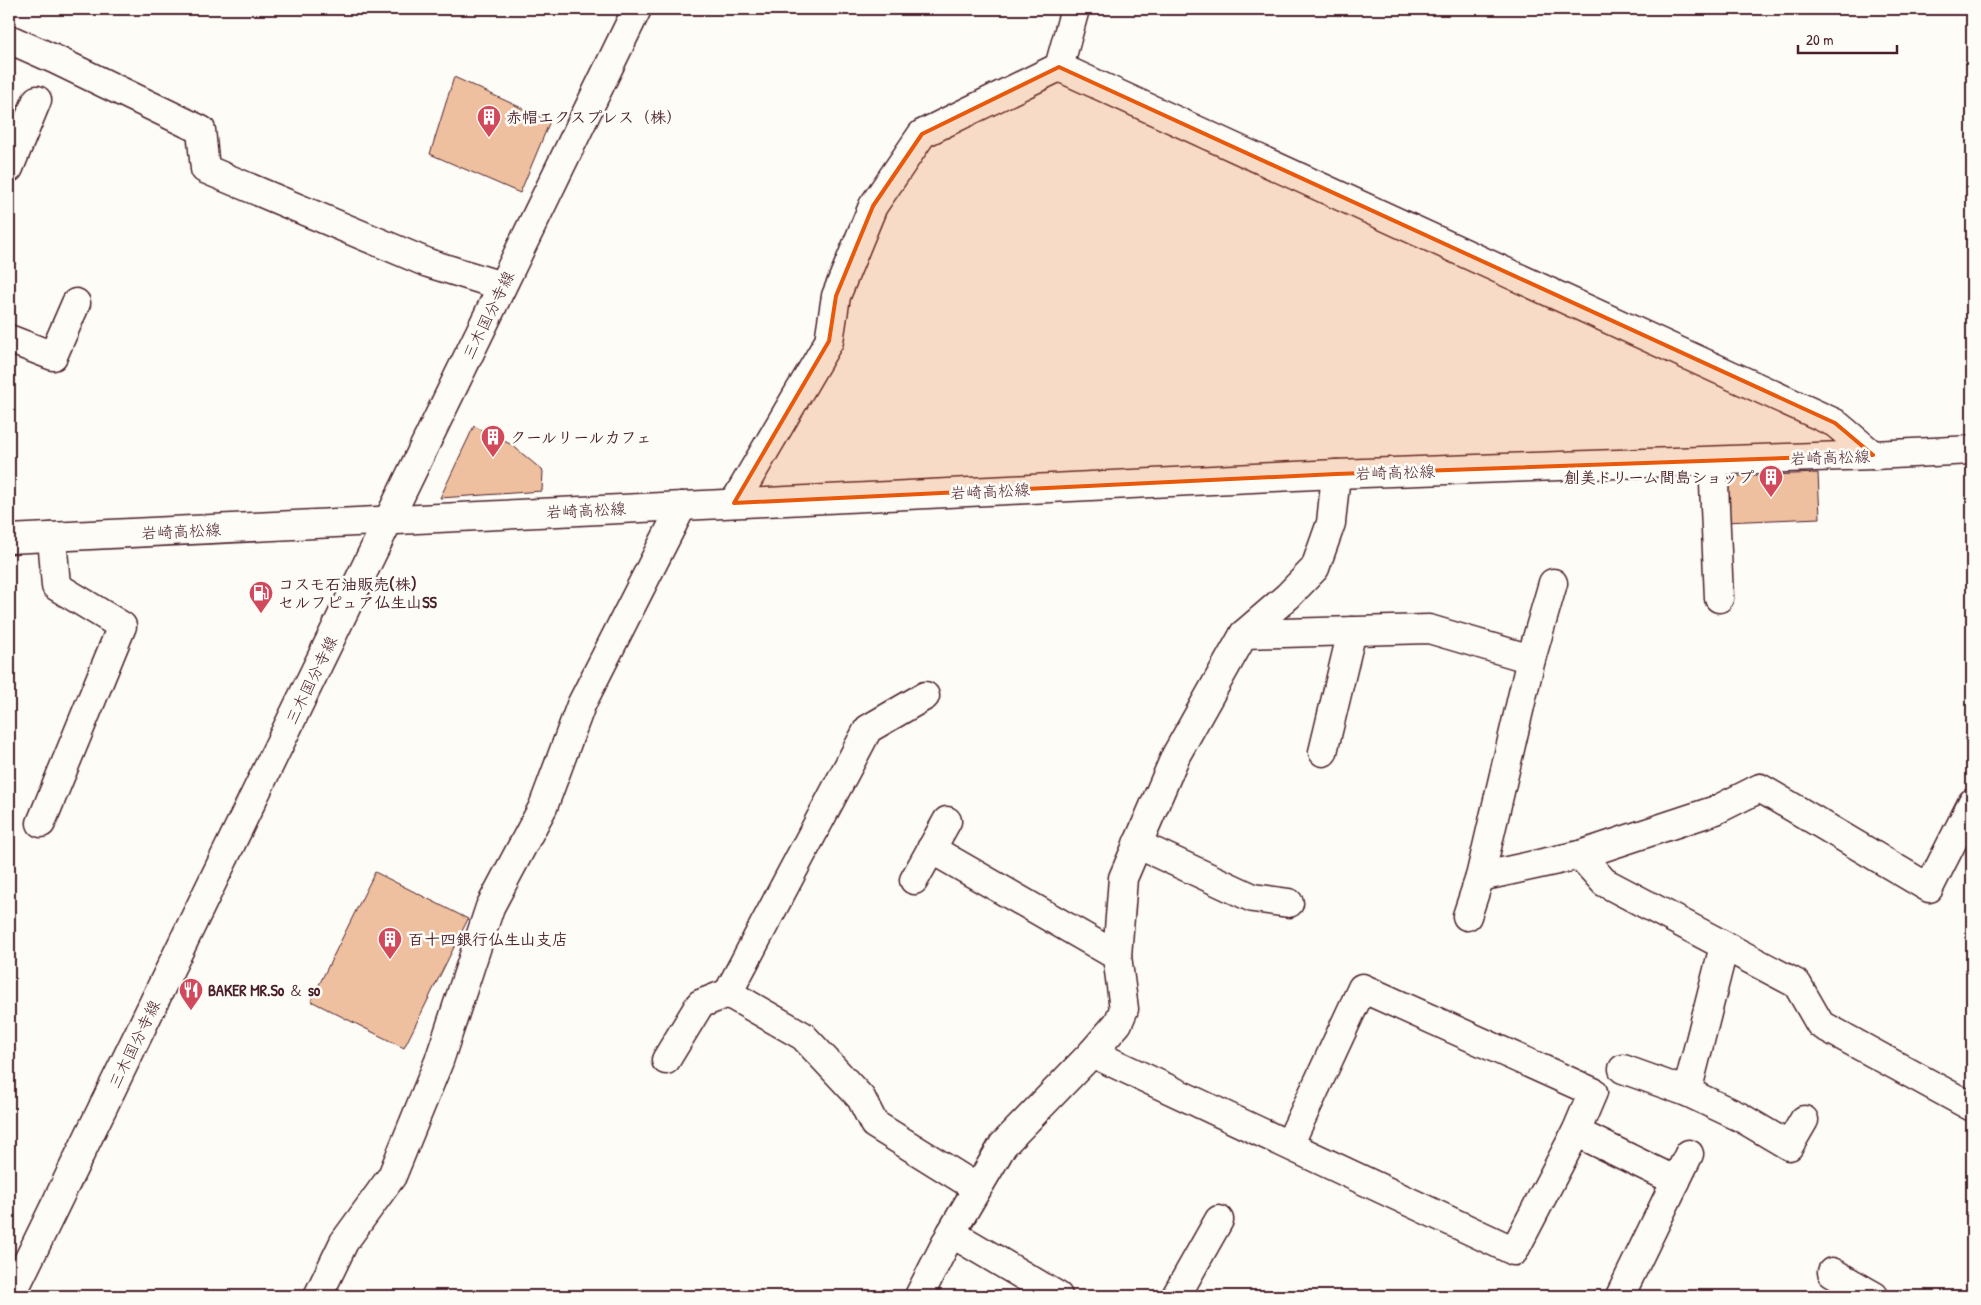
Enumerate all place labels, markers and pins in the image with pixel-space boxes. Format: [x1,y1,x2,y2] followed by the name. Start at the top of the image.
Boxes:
[476,104,502,138] building icon: 赤帽エクスプレス（株）
[506,106,682,128] place label: 赤帽エクスプレス（株）
[480,424,506,458] building icon: クールリールカフェ
[510,426,651,448] place label: クールリールカフェ
[1758,464,1784,498] building icon: 創美ドリーム間島ショップ
[1564,466,1754,488] place label: 創美ドリーム間島ショップ
[278,573,438,613] place label: コスモ石油販売(株) セルフピュア仏生山SS
[248,580,274,614] fuel station icon: コスモ石油販売(株) セルフピュア仏生山SS
[377,926,403,960] building icon: 百十四銀行仏生山支店
[408,928,568,950] place label: 百十四銀行仏生山支店
[178,977,204,1011] restaurant icon: BAKER MR.So ＆ so
[208,979,321,1001] place label: BAKER MR.So ＆ so

